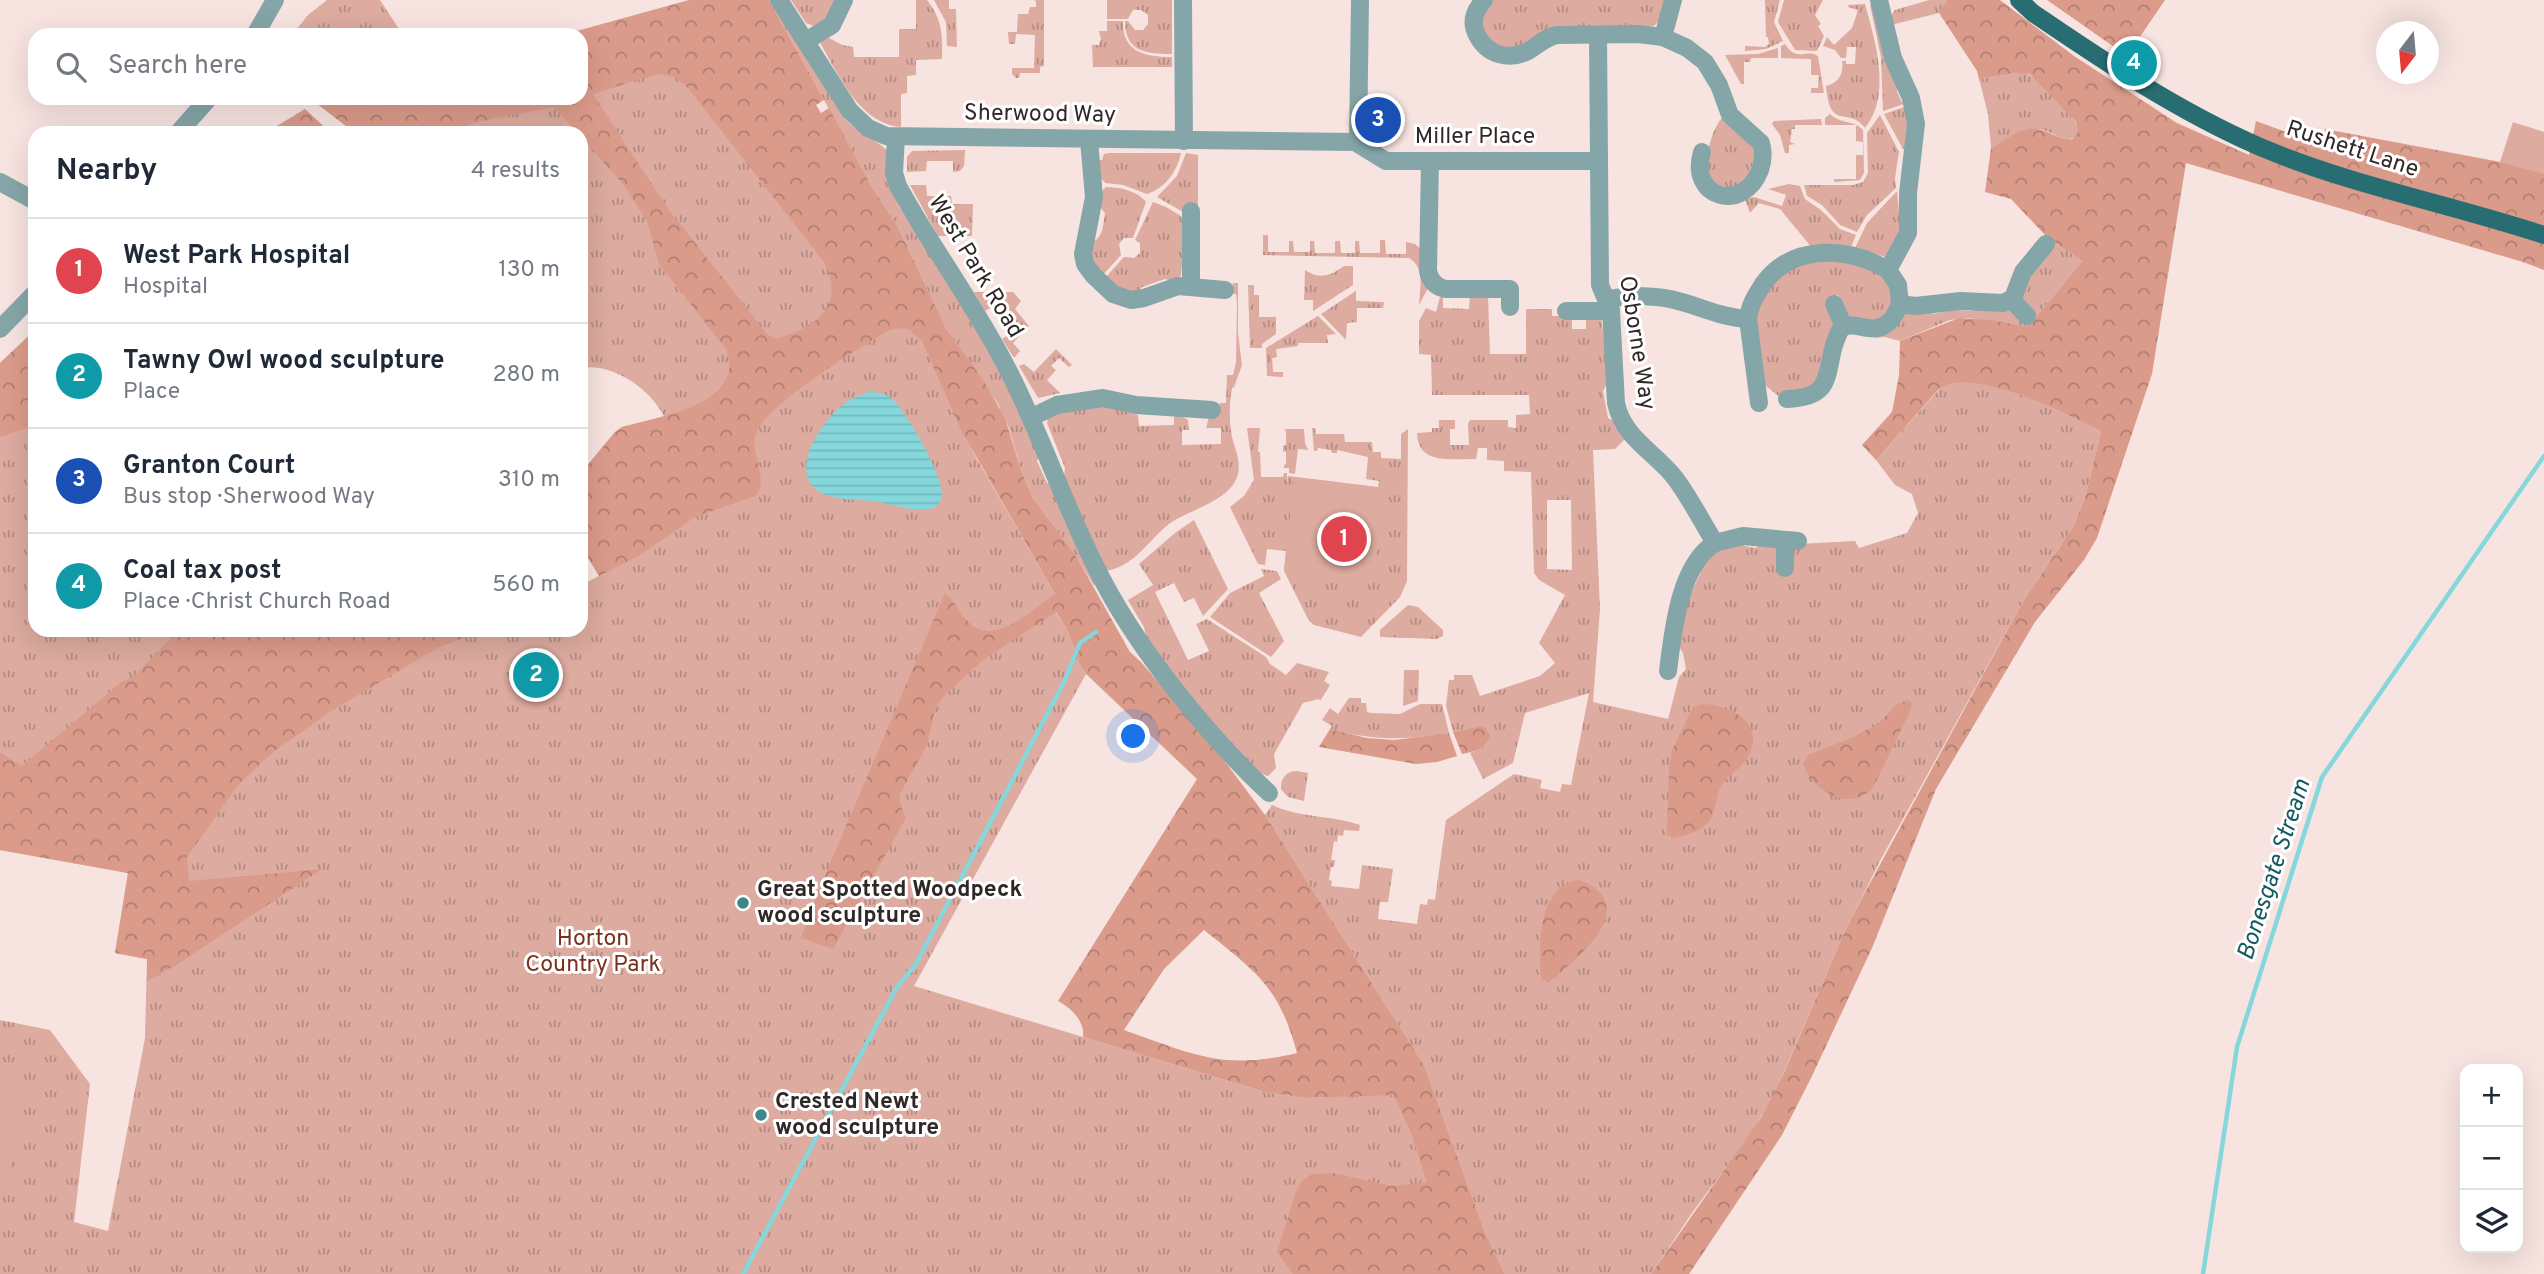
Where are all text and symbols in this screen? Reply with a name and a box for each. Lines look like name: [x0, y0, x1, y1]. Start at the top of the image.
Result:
north arrow: [2376, 21, 2439, 84]
search box: [28, 28, 588, 105]
pin: 4: [2111, 37, 2157, 89]
icon: search: [52, 48, 90, 86]
text: Search here: [108, 50, 247, 83]
pin: 3: [1355, 94, 1401, 146]
street label: Sherwood Way: [964, 99, 1116, 131]
street label: Rushett Lane: [2282, 115, 2422, 185]
street label: Miller Place: [1415, 123, 1535, 152]
text: Nearby: [56, 153, 157, 190]
text: 4 results: [471, 157, 560, 186]
street label: West Park Road: [921, 190, 1029, 344]
text: West Park Hospital: [123, 240, 350, 273]
text: 1: [74, 256, 84, 285]
text: 130 m: [498, 256, 560, 285]
text: Hospital: [123, 273, 208, 302]
street label: Osborne Way: [1611, 274, 1661, 412]
text: Tawny Owl wood sculpture: [123, 345, 445, 378]
text: 2: [72, 361, 86, 390]
text: 280 m: [492, 361, 560, 390]
text: Place: [123, 378, 180, 407]
text: Granton Court: [123, 450, 295, 483]
text: 3: [72, 466, 86, 495]
text: 310 m: [498, 466, 560, 495]
text: Bus stop · Sherwood Way: [123, 483, 375, 512]
pin: 1: [1321, 513, 1367, 565]
text: Coal tax post: [123, 555, 281, 588]
text: 4: [72, 571, 86, 600]
text: 560 m: [492, 571, 560, 600]
text: Place · Christ Church Road: [123, 588, 391, 617]
pin: 2: [513, 649, 559, 701]
your location: [1116, 719, 1150, 753]
water label: Bonesgate Stream: [2232, 775, 2319, 964]
place label: Great Spotted Woodpeck wood sculpture: [757, 876, 1023, 931]
marker: Great Spotted Woodpeck wood sculpture: [735, 895, 751, 911]
park label: Horton Country Park: [525, 925, 661, 980]
map controls: [2460, 1064, 2523, 1253]
button: +: [2460, 1064, 2523, 1127]
place label: Crested Newt wood sculpture: [775, 1088, 939, 1143]
marker: Crested Newt wood sculpture: [753, 1107, 769, 1123]
button: −: [2460, 1127, 2523, 1190]
button: layers: [2460, 1190, 2523, 1253]

